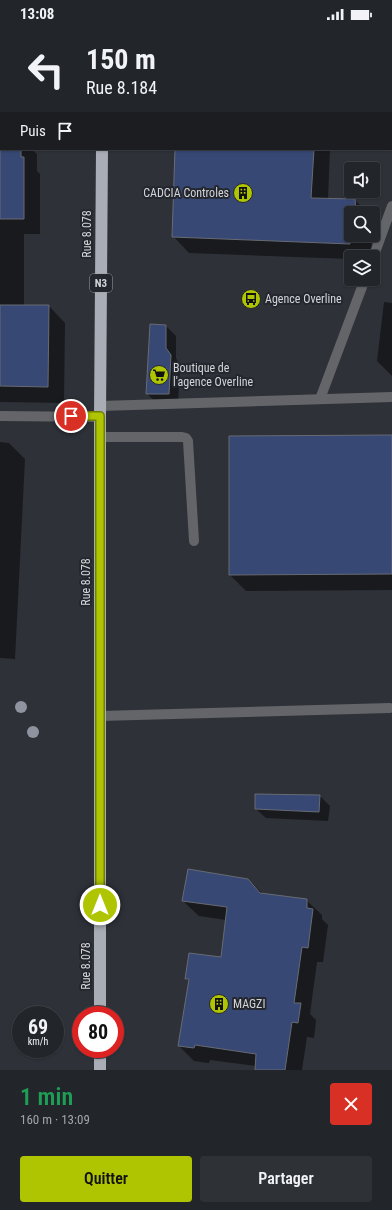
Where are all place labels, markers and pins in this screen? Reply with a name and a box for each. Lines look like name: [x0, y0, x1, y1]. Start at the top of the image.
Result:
building icon: CADCIA Controles: [232, 182, 254, 204]
place label: CADCIA Controles: [143, 186, 229, 200]
bus stop icon: Agence Overline: [240, 288, 262, 310]
place label: Agence Overline: [265, 292, 342, 306]
place label: Boutique de l'agence Overline: [173, 361, 253, 389]
supermarket icon: Boutique de l'agence Overline: [148, 364, 170, 386]
pin: [54, 399, 88, 433]
building icon: MAGZI: [208, 993, 230, 1015]
place label: MAGZI: [233, 997, 265, 1011]

